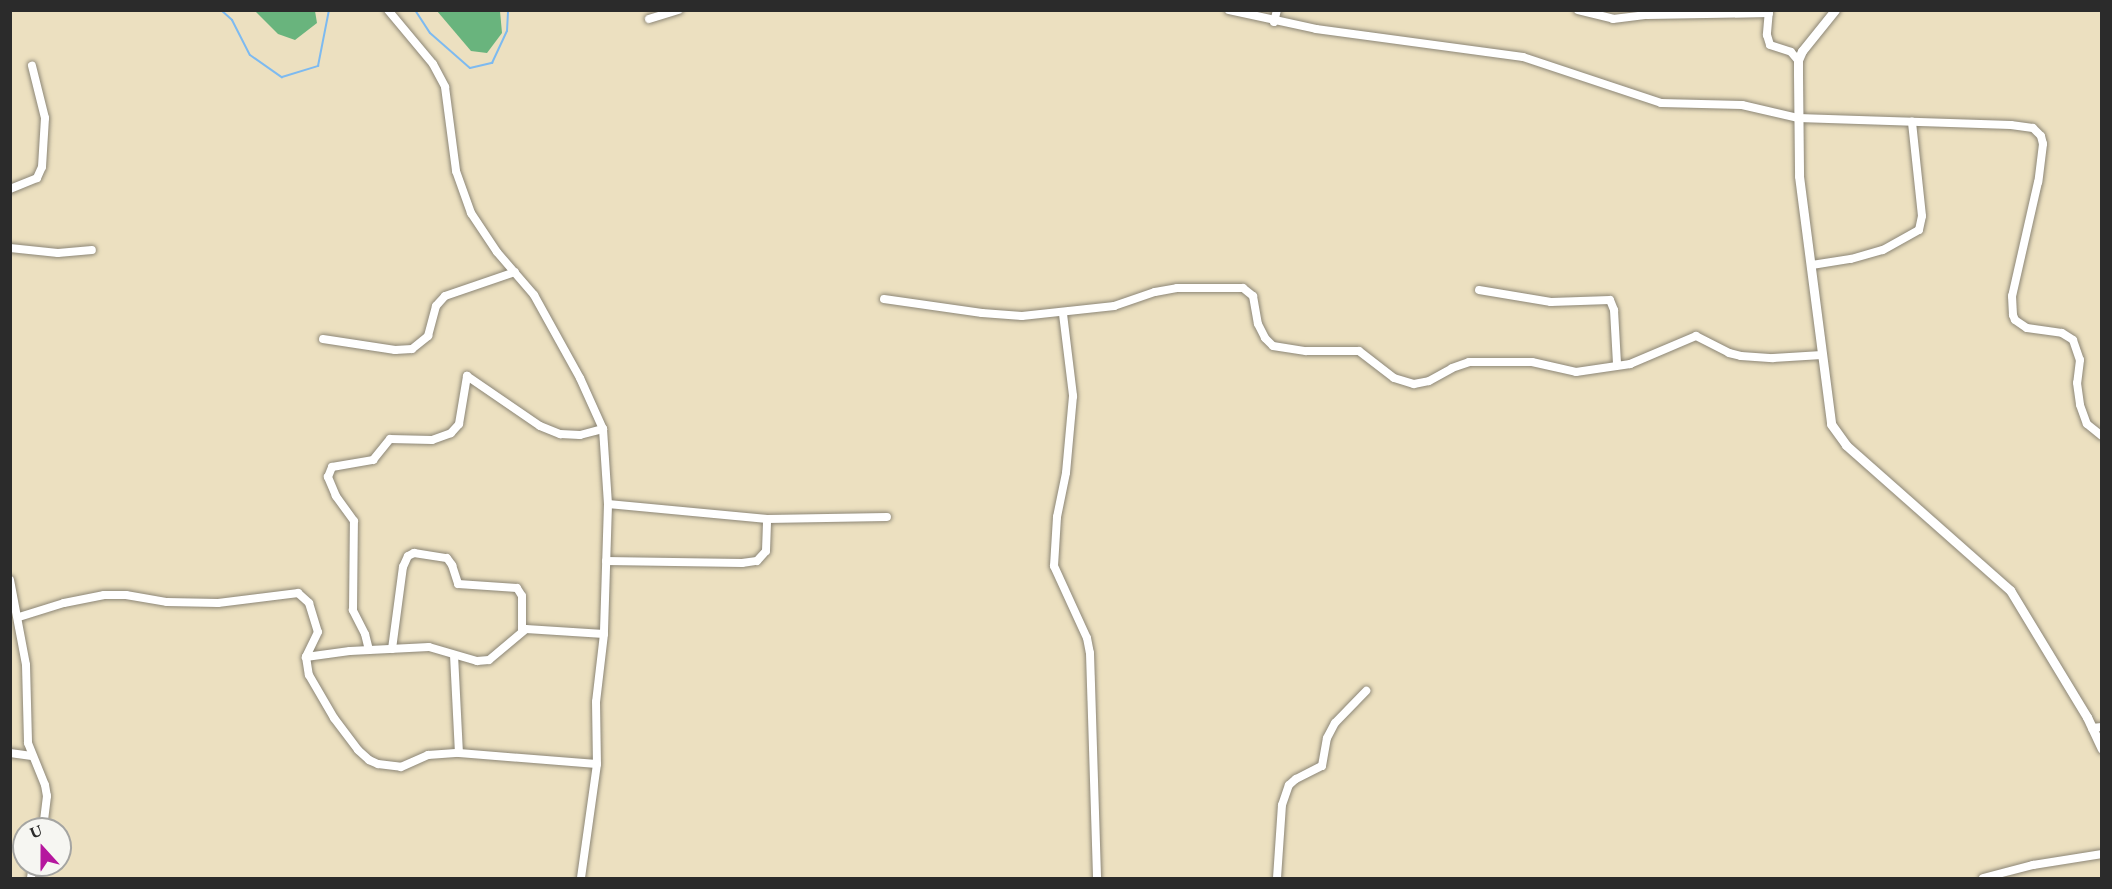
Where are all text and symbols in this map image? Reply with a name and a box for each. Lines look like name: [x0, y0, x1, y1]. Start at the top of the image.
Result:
north arrow: [12, 817, 72, 877]
text: U: [27, 820, 45, 844]

